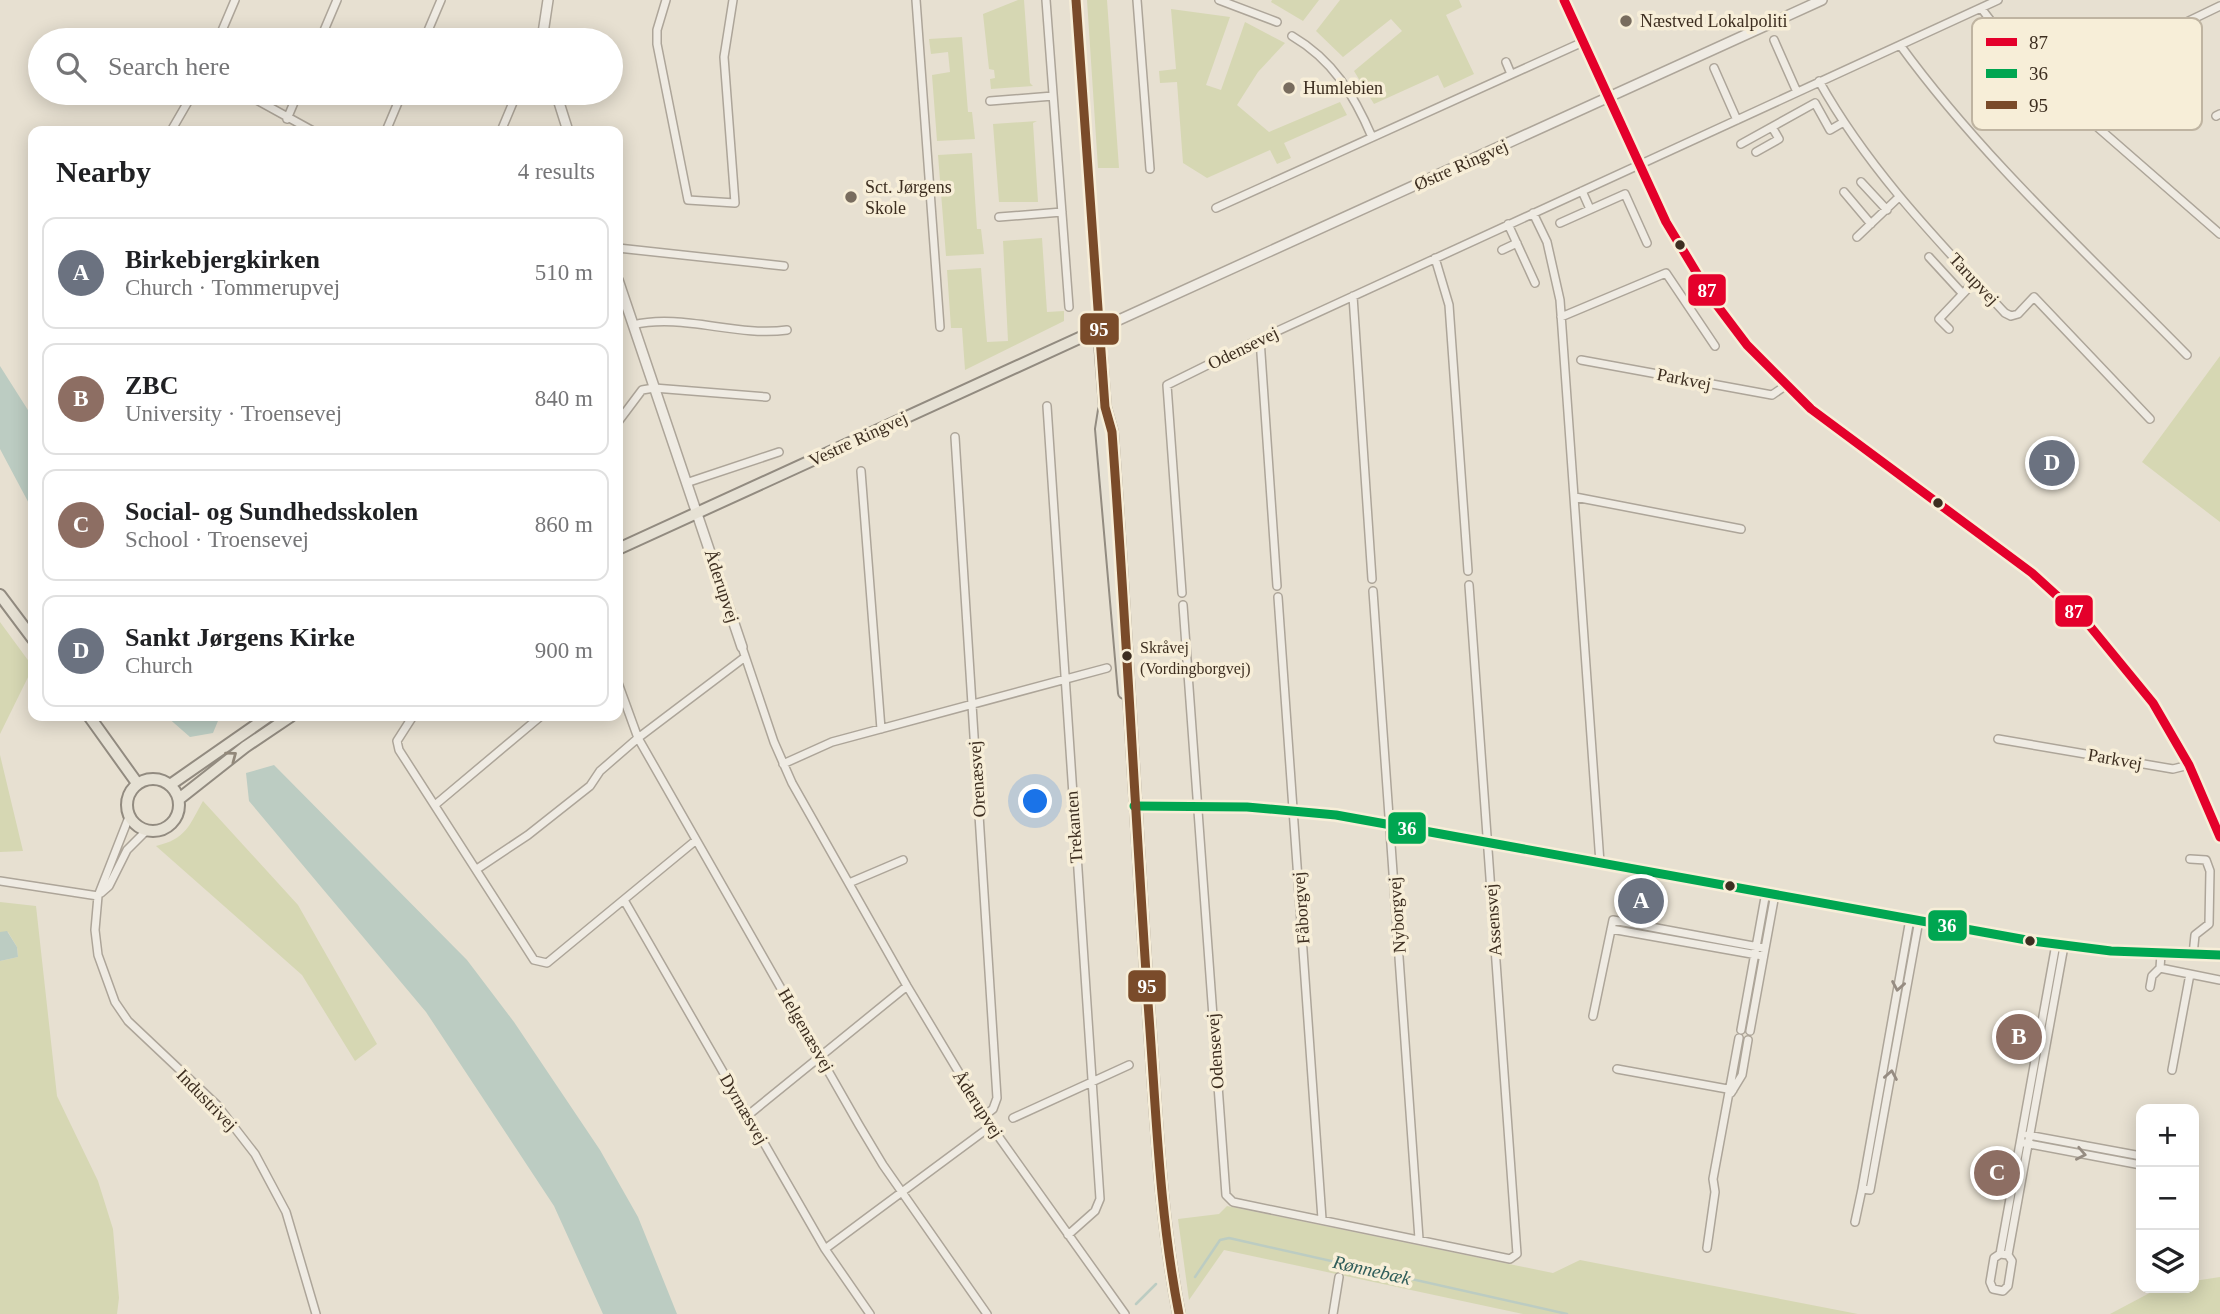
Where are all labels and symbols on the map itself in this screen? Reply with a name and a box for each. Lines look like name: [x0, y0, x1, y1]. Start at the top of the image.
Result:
place label: Næstved Lokalpoliti: [1640, 11, 1788, 31]
marker: Næstved Lokalpoliti: [1618, 13, 1634, 29]
legend: [1972, 18, 2202, 130]
text: 87: [2029, 32, 2048, 53]
text: 36: [2029, 63, 2048, 84]
place label: Humlebien: [1303, 78, 1383, 98]
marker: Humlebien: [1281, 80, 1297, 96]
text: 95: [2029, 95, 2048, 116]
street label: Østre Ringvej: [1411, 135, 1511, 195]
place label: Sct. Jørgens Skole: [865, 177, 952, 218]
marker: Sct. Jørgens Skole: [843, 189, 859, 205]
unlabelled marker: [1673, 238, 1687, 252]
street label: Tarupvej: [1945, 249, 2003, 309]
line badge: 87: [1687, 273, 1727, 307]
text: 87: [1698, 280, 1717, 301]
line badge: 95: [1079, 312, 1120, 346]
text: 95: [1090, 319, 1109, 340]
street label: Odensevej: [1204, 322, 1282, 374]
street label: Parkvej: [1655, 364, 1713, 394]
street label: Vestre Ringvej: [806, 407, 910, 471]
pin: D: [2029, 437, 2075, 489]
unlabelled marker: [1931, 496, 1945, 510]
street label: Åderupvej: [701, 547, 743, 625]
line badge: 87: [2054, 594, 2094, 628]
text: 87: [2065, 601, 2084, 622]
place label: Skråvej (Vordingborgvej): [1140, 639, 1251, 678]
marker: Skråvej (Vordingborgvej): [1120, 649, 1134, 663]
street label: Orenæsvej: [964, 740, 990, 818]
street label: Parkvej: [2086, 744, 2144, 774]
one-way arrow: [224, 752, 237, 765]
your location: [1018, 784, 1052, 818]
street label: Trekanten: [1062, 790, 1086, 864]
line badge: 36: [1387, 811, 1427, 845]
text: 36: [1398, 818, 1417, 839]
street label: Fåborgvej: [1288, 871, 1314, 945]
pin: A: [1618, 875, 1664, 927]
street label: Nyborgvej: [1384, 876, 1410, 954]
unlabelled marker: [1723, 879, 1737, 893]
street label: Assensvej: [1480, 883, 1506, 957]
line badge: 36: [1927, 909, 1968, 942]
text: 36: [1938, 915, 1957, 936]
unlabelled marker: [2023, 934, 2037, 948]
line badge: 95: [1127, 969, 1167, 1003]
text: 95: [1138, 976, 1157, 997]
one-way arrow: [1891, 980, 1906, 992]
street label: Helgenæsvej: [774, 985, 838, 1075]
pin: B: [1996, 1011, 2042, 1063]
street label: Odensevej: [1202, 1012, 1228, 1090]
street label: Industrivej: [173, 1065, 241, 1135]
street label: Åderupvej: [949, 1067, 1007, 1141]
one-way arrow: [1883, 1069, 1898, 1081]
street label: Dyrnæsvej: [716, 1070, 772, 1148]
one-way arrow: [2075, 1145, 2087, 1160]
pin: C: [1974, 1147, 2020, 1199]
water label: Rønnebæk: [1330, 1251, 1413, 1289]

